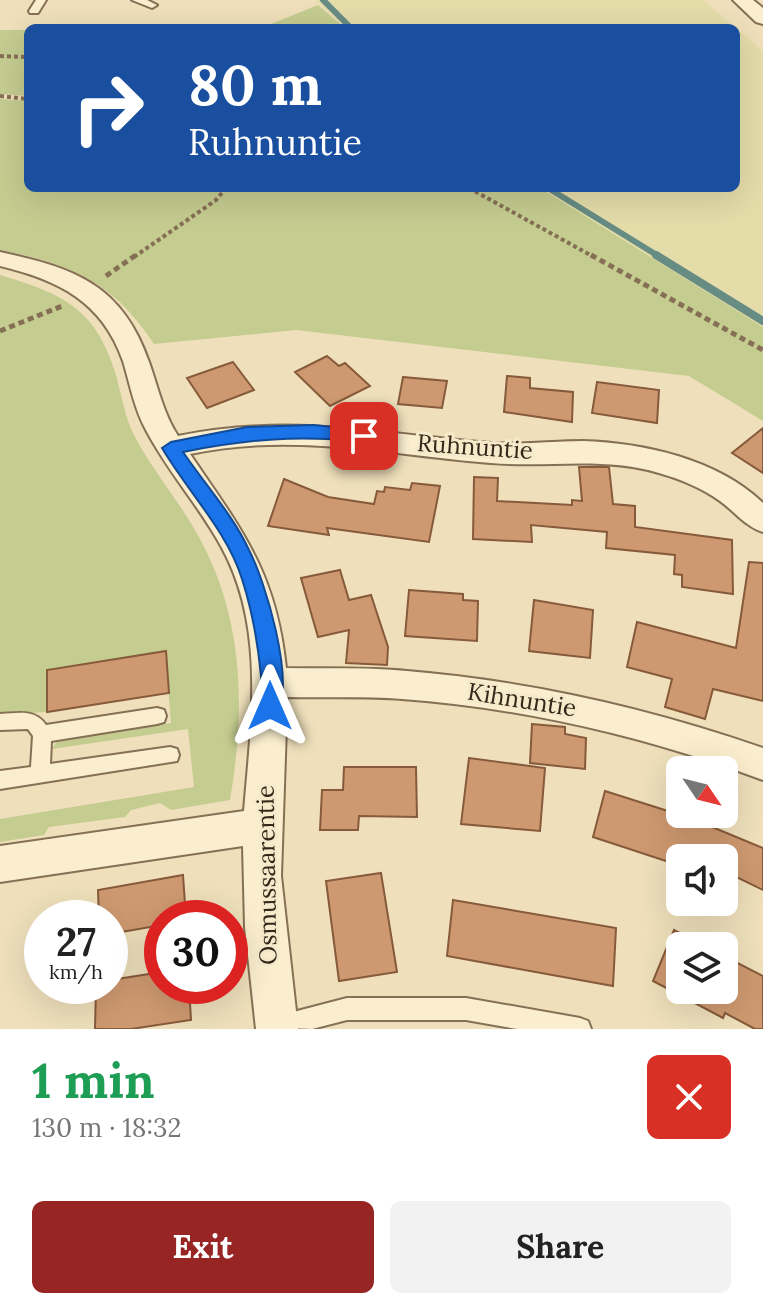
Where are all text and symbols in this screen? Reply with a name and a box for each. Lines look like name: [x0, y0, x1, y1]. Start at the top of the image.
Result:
text: 80 m: [188, 49, 322, 120]
icon: right: [56, 56, 160, 160]
text: Ruhnuntie: [188, 119, 362, 165]
pin: [330, 402, 398, 470]
icon: arrive: [342, 414, 386, 458]
street label: Ruhnuntie: [416, 427, 534, 466]
position arrow: [228, 664, 312, 748]
street label: Kihnuntie: [465, 676, 579, 723]
north arrow: [666, 756, 738, 828]
map controls: [666, 756, 738, 1004]
street label: Osmussaarentie: [249, 785, 284, 965]
button: sound: [666, 844, 738, 916]
speed limit sign: 30: [144, 900, 248, 1004]
text: 27: [56, 916, 96, 967]
button: layers: [666, 932, 738, 1004]
text: km/h: [49, 959, 103, 984]
text: 1 min: [32, 1050, 155, 1111]
button: close: [647, 1055, 731, 1139]
text: 130 m · 18:32: [32, 1111, 181, 1144]
button: Exit: [32, 1201, 374, 1293]
button: Share: [390, 1201, 731, 1293]

